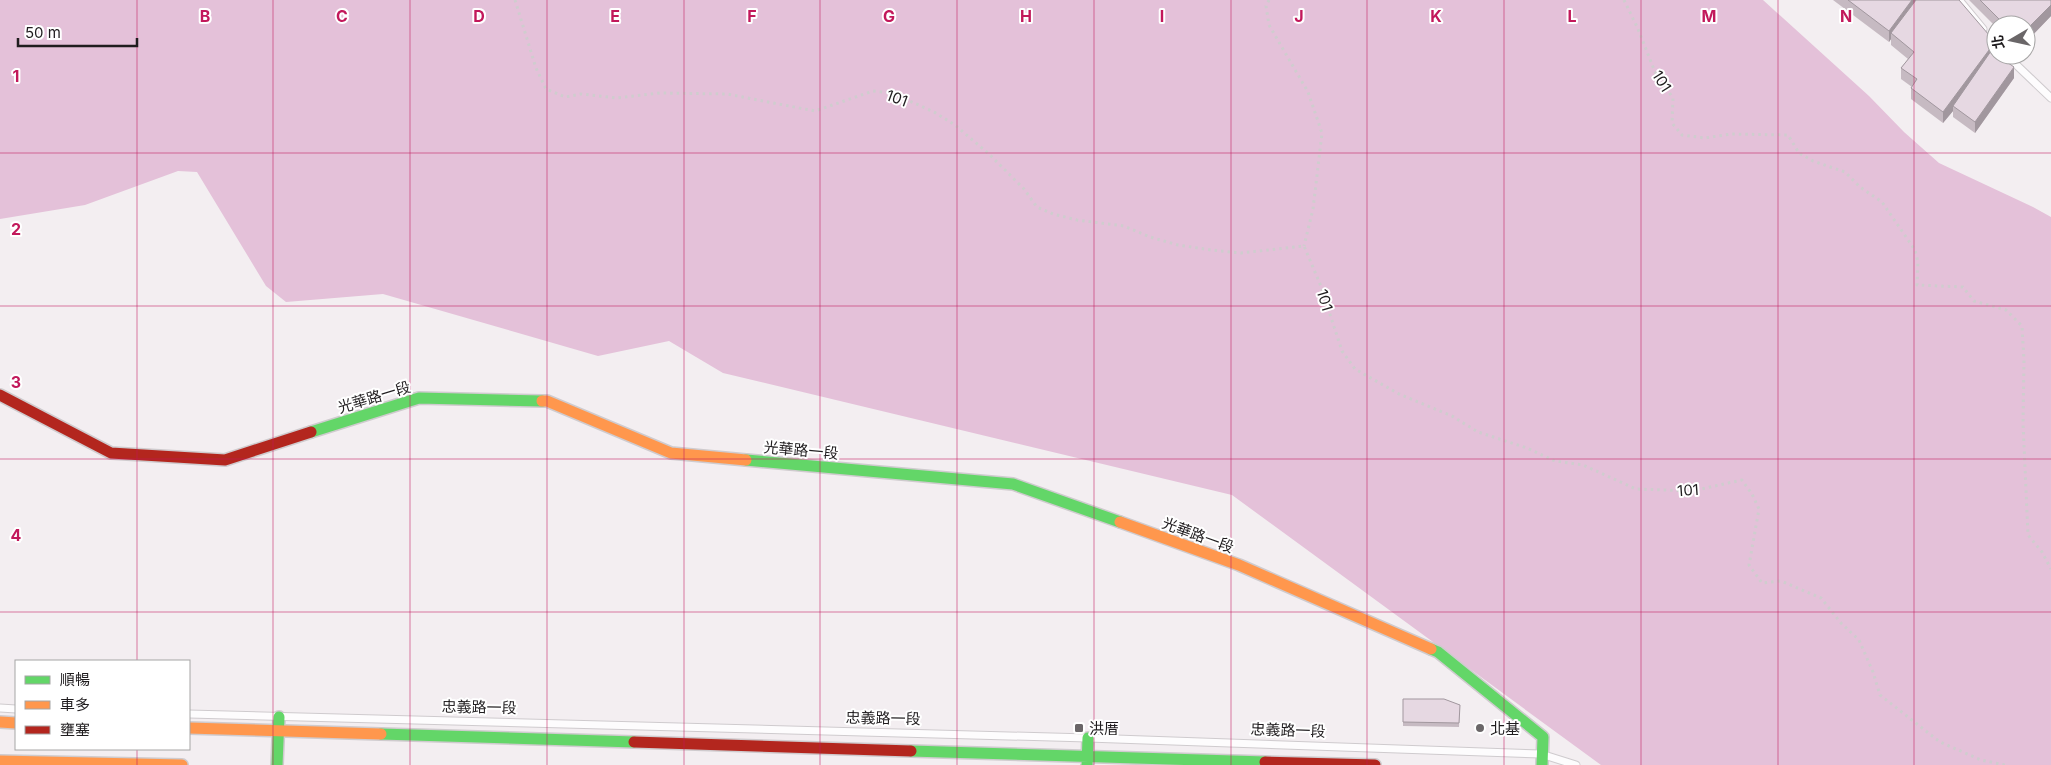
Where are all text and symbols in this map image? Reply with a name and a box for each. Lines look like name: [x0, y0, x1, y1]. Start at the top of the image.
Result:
text: B: [200, 6, 210, 26]
text: C: [336, 6, 348, 26]
text: D: [473, 6, 485, 26]
text: E: [610, 6, 620, 26]
text: F: [747, 6, 757, 26]
text: G: [883, 6, 895, 26]
text: H: [1020, 6, 1032, 26]
text: I: [1160, 6, 1164, 26]
text: J: [1294, 6, 1304, 26]
text: K: [1430, 6, 1442, 26]
text: L: [1567, 6, 1577, 26]
text: M: [1702, 6, 1716, 26]
text: N: [1840, 6, 1852, 26]
scale bar: [18, 15, 136, 47]
north arrow: [1986, 15, 2036, 65]
text: 50 m: [25, 23, 61, 42]
text: 北: [1988, 34, 2007, 50]
text: 1: [13, 66, 19, 86]
street label: 101: [1648, 67, 1676, 95]
street label: 101: [884, 85, 910, 111]
text: 2: [11, 219, 21, 239]
street label: 101: [1313, 287, 1337, 313]
text: 3: [11, 372, 21, 392]
street label: 光華路一段: [335, 377, 413, 417]
street label: 光華路一段: [763, 437, 839, 463]
street label: 101: [1677, 480, 1699, 500]
street label: 光華路一段: [1160, 513, 1236, 557]
text: 4: [11, 525, 22, 545]
legend: [15, 660, 190, 750]
text: 順暢: [60, 670, 90, 689]
text: 車多: [60, 695, 90, 714]
street label: 忠義路一段: [441, 697, 517, 717]
street label: 忠義路一段: [845, 708, 921, 728]
place label: 洪厝: [1089, 719, 1119, 738]
street label: 忠義路一段: [1250, 719, 1326, 741]
place label: 北基: [1490, 719, 1520, 738]
text: 壅塞: [60, 720, 90, 739]
marker: 洪厝: [1073, 722, 1085, 734]
marker: 北基: [1474, 722, 1486, 734]

